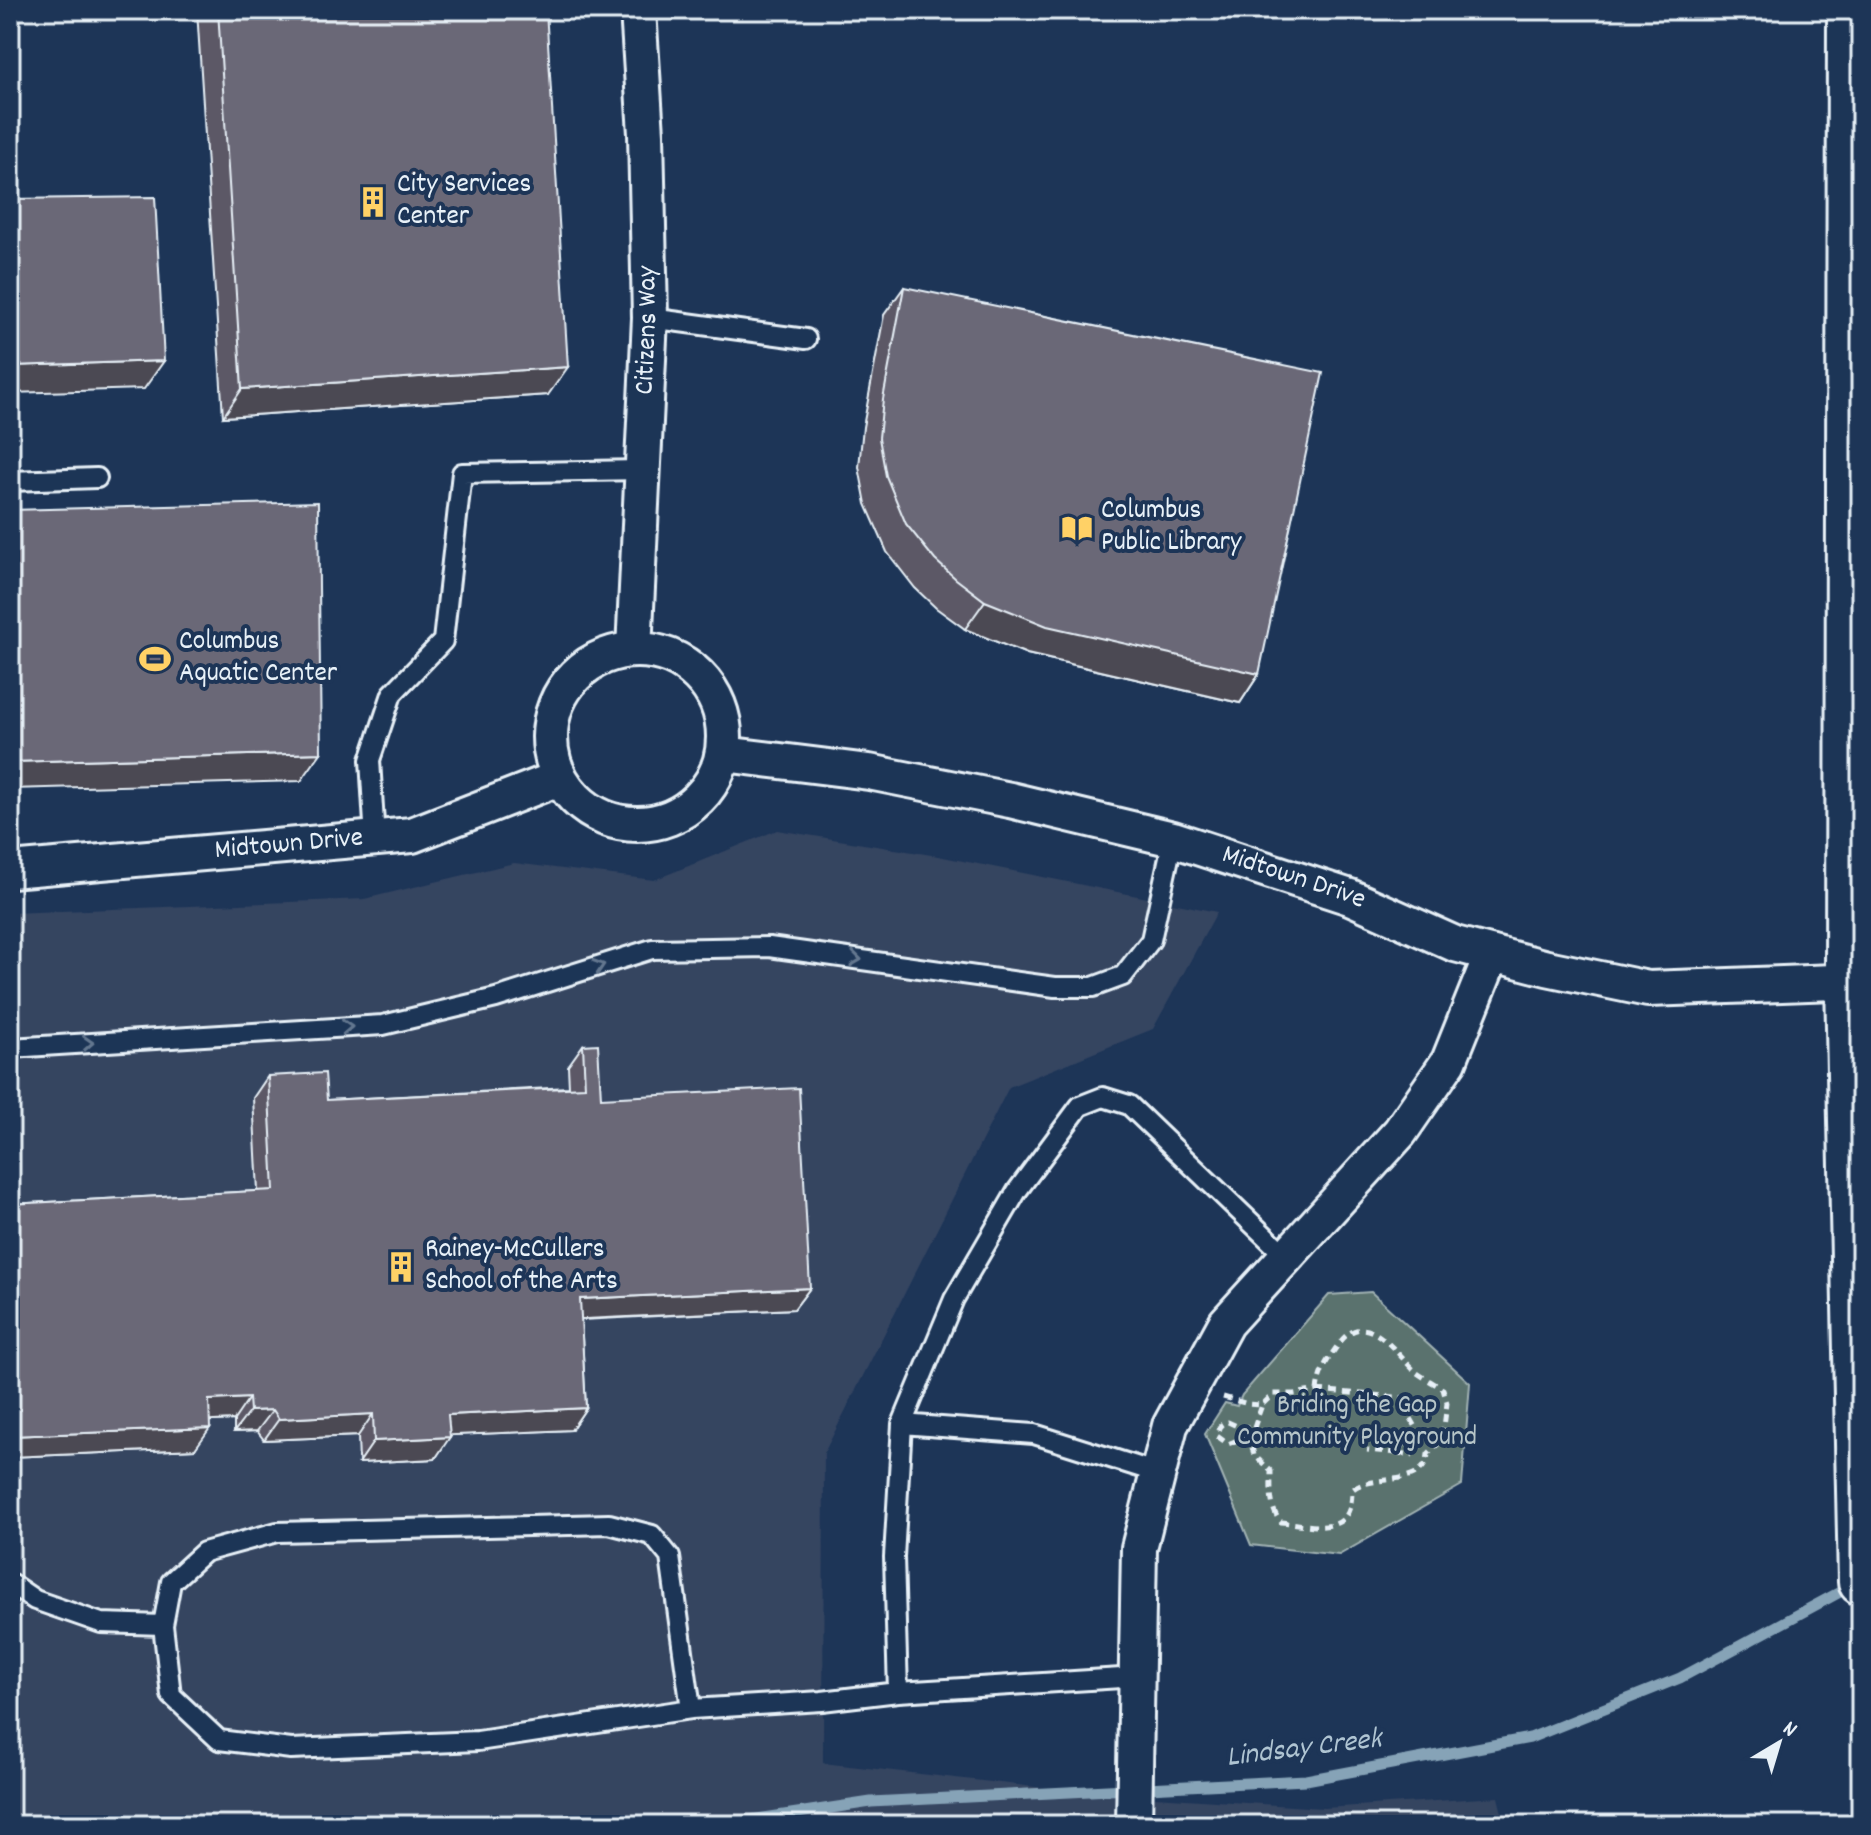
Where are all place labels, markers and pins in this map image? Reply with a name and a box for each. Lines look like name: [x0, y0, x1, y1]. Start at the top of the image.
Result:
place label: City Services Center: [397, 166, 531, 238]
building icon: City Services Center: [356, 185, 390, 219]
place label: Columbus Public Library: [1101, 492, 1242, 564]
library icon: Columbus Public Library: [1060, 511, 1094, 545]
place label: Columbus Aquatic Center: [179, 623, 338, 695]
sports icon: Columbus Aquatic Center: [138, 642, 172, 676]
place label: Rainey-McCullers School of the Arts: [425, 1231, 618, 1303]
building icon: Rainey-McCullers School of the Arts: [384, 1250, 418, 1284]

